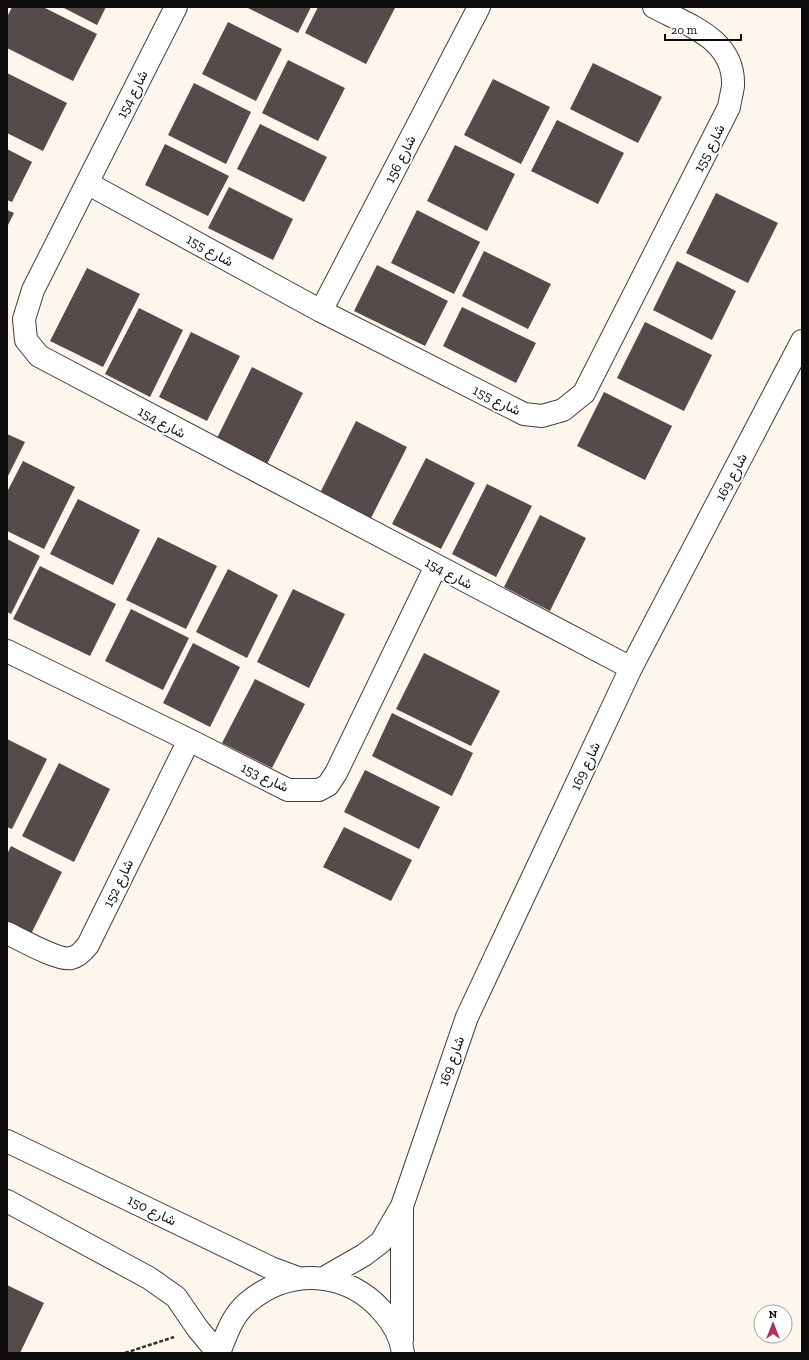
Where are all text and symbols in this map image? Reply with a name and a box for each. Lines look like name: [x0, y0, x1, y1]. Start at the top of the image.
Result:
scale bar: [665, 16, 741, 42]
text: 20 m: [671, 23, 698, 37]
street label: شارع 154: [113, 67, 153, 122]
street label: شارع 155: [690, 122, 730, 176]
street label: شارع 156: [381, 132, 421, 187]
street label: شارع 155: [182, 231, 236, 272]
street label: شارع 155: [469, 382, 523, 421]
street label: شارع 154: [134, 403, 188, 444]
street label: شارع 169: [712, 450, 753, 505]
street label: شارع 154: [421, 554, 475, 595]
street label: شارع 169: [567, 739, 606, 794]
street label: شارع 153: [237, 759, 291, 798]
street label: شارع 152: [100, 857, 139, 911]
street label: شارع 169: [435, 1034, 470, 1089]
street label: شارع 150: [124, 1191, 179, 1231]
north arrow: [753, 1304, 793, 1344]
text: N: [769, 1308, 778, 1321]

